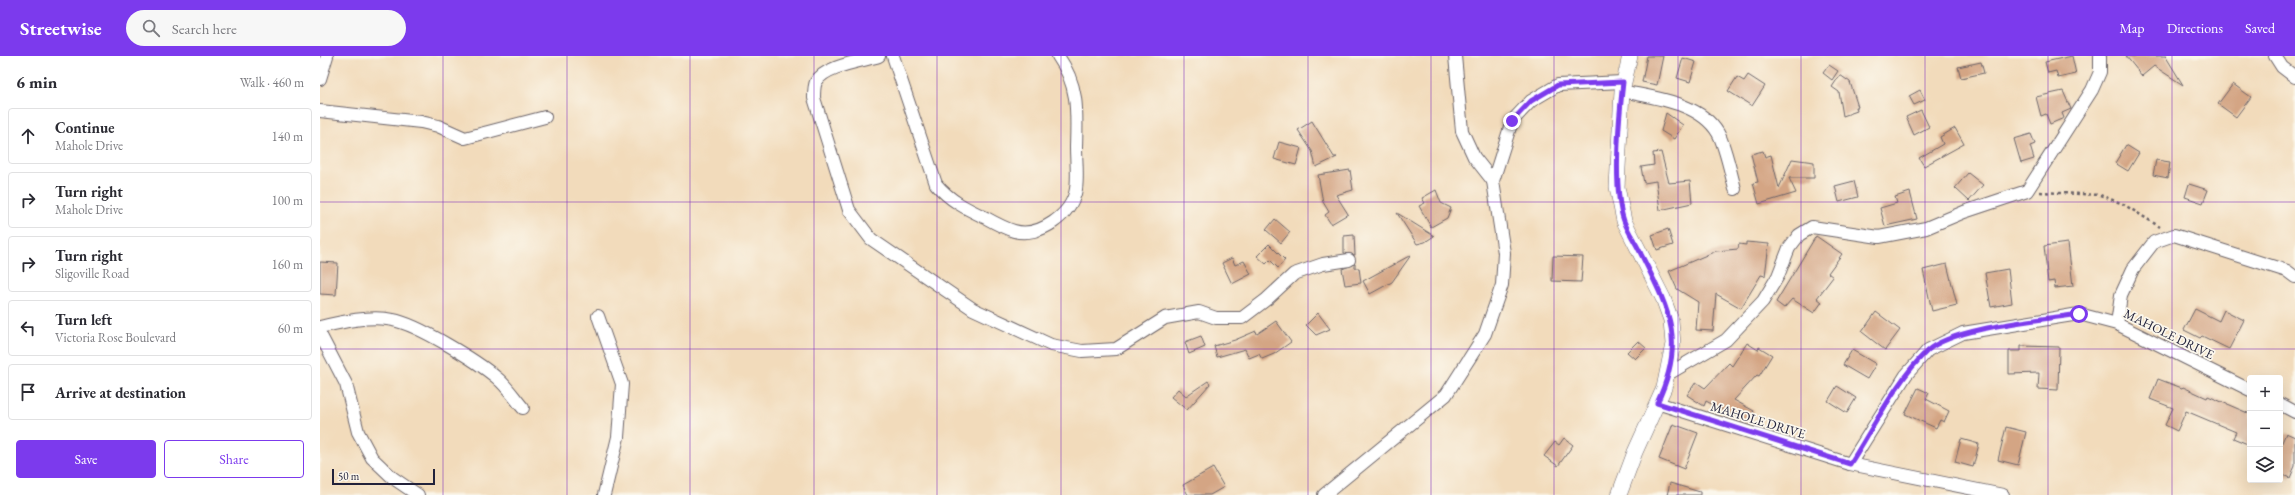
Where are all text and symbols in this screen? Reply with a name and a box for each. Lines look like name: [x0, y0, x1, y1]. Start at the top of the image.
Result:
search box: [126, 10, 406, 46]
text: Streetwise: [20, 16, 102, 41]
icon: search: [140, 17, 162, 39]
text: Search here: [172, 19, 237, 38]
text: Map: [2119, 19, 2145, 37]
text: Directions: [2167, 19, 2223, 37]
text: Saved: [2245, 19, 2275, 37]
text: 6 min: [16, 71, 57, 93]
text: Walk · 460 m: [240, 74, 304, 91]
route end: [1503, 112, 1521, 130]
text: Continue: [55, 118, 115, 137]
icon: ahead: [17, 125, 39, 147]
text: 140 m: [272, 128, 303, 145]
text: Mahole Drive: [55, 137, 123, 154]
text: Turn right: [55, 182, 123, 201]
icon: right: [17, 189, 39, 211]
text: 100 m: [272, 192, 303, 209]
text: Mahole Drive: [55, 201, 123, 218]
text: Turn right: [55, 246, 123, 265]
icon: right: [17, 253, 39, 275]
text: 160 m: [272, 256, 303, 273]
text: Sligoville Road: [55, 265, 129, 282]
route start: [2070, 305, 2088, 323]
street label: MAHOLE DRIVE: [2121, 305, 2217, 363]
text: Turn left: [55, 310, 112, 329]
icon: left: [17, 317, 39, 339]
text: 60 m: [278, 320, 303, 337]
text: Victoria Rose Boulevard: [55, 329, 176, 346]
map controls: [2247, 375, 2283, 483]
button: +: [2247, 375, 2283, 411]
icon: arrive: [17, 381, 39, 403]
text: Arrive at destination: [55, 383, 186, 402]
street label: MAHOLE DRIVE: [1709, 398, 1807, 442]
button: −: [2247, 411, 2283, 447]
button: Save: [16, 440, 156, 478]
button: Share: [164, 440, 304, 478]
button: layers: [2247, 447, 2283, 483]
scale bar: [332, 467, 435, 486]
text: 50 m: [338, 469, 359, 483]

